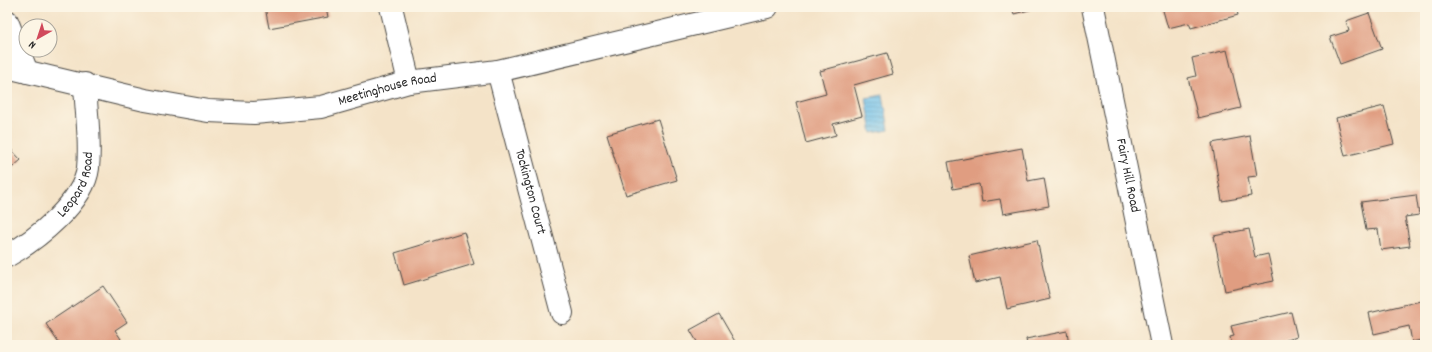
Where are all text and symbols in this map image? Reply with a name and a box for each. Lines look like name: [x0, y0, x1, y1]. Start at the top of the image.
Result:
north arrow: [18, 18, 58, 58]
text: N: [25, 36, 40, 52]
street label: Meetinghouse Road: [336, 69, 438, 112]
street label: Fairy Hill Road: [1110, 137, 1145, 214]
street label: Tockington Court: [509, 147, 551, 237]
street label: Leopard Road: [53, 151, 99, 222]

